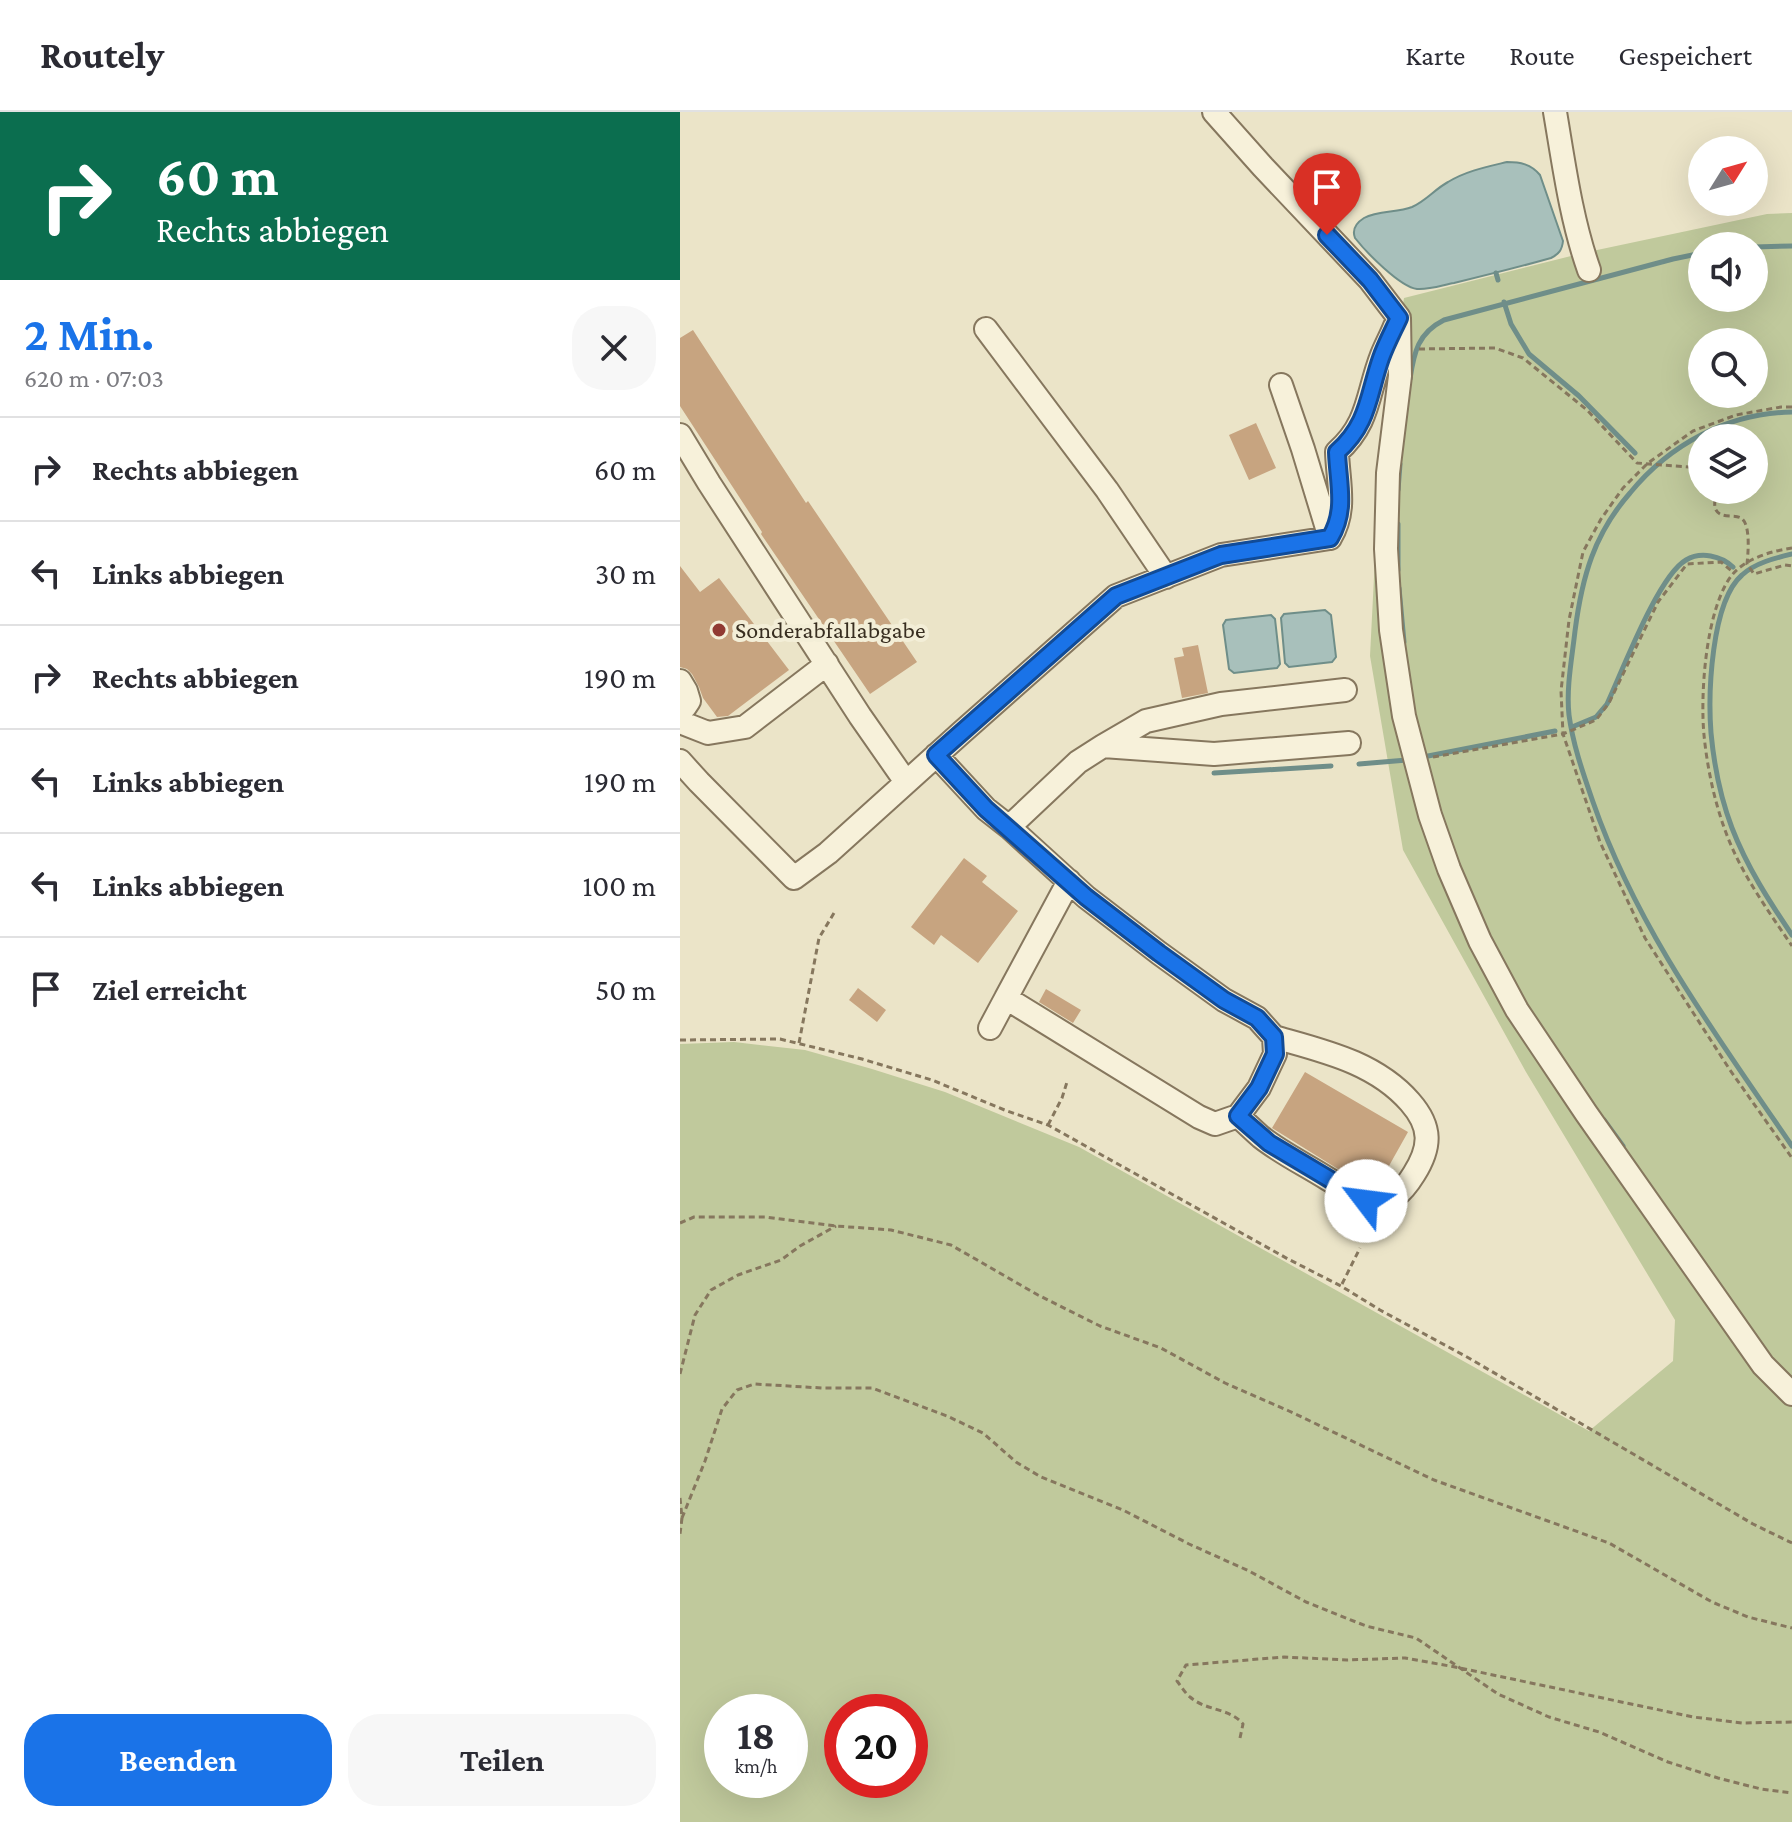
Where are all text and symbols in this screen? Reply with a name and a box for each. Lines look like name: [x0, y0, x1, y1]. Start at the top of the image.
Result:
text: Routely: [40, 34, 164, 76]
text: Karte: [1405, 40, 1465, 71]
text: Route: [1509, 40, 1575, 71]
text: Gespeichert: [1619, 40, 1752, 71]
north arrow: [1688, 136, 1768, 216]
map controls: [1688, 136, 1768, 504]
icon: right: [24, 144, 128, 248]
text: 60 m: [156, 145, 279, 207]
pin: [1293, 153, 1361, 235]
icon: arrive: [1305, 165, 1349, 209]
text: Rechts abbiegen: [156, 210, 389, 250]
button: sound: [1688, 232, 1768, 312]
button: close: [572, 306, 656, 390]
text: 2 Min.: [24, 307, 154, 360]
button: search: [1688, 328, 1768, 408]
text: 620 m · 07:03: [24, 364, 164, 393]
button: layers: [1688, 424, 1768, 504]
icon: right: [24, 447, 68, 491]
text: Rechts abbiegen: [92, 453, 299, 486]
text: 60 m: [594, 453, 656, 486]
icon: left: [24, 551, 68, 595]
text: Links abbiegen: [92, 557, 284, 590]
text: 30 m: [595, 557, 656, 590]
place label: Sonderabfallabgabe: [735, 616, 925, 643]
marker: Sonderabfallabgabe: [710, 621, 728, 639]
icon: right: [24, 655, 68, 699]
text: Rechts abbiegen: [92, 661, 299, 694]
text: 190 m: [584, 661, 656, 694]
icon: left: [24, 759, 68, 803]
text: Links abbiegen: [92, 765, 284, 798]
text: 190 m: [584, 765, 656, 798]
icon: left: [24, 863, 68, 907]
text: Links abbiegen: [92, 869, 284, 902]
text: 100 m: [582, 869, 656, 902]
icon: arrive: [24, 967, 68, 1011]
text: Ziel erreicht: [92, 973, 247, 1006]
text: 50 m: [595, 973, 656, 1006]
position arrow: [1324, 1159, 1408, 1243]
speed limit sign: 20: [824, 1694, 928, 1798]
text: 18: [737, 1713, 775, 1758]
button: Beenden: [24, 1714, 332, 1806]
button: Teilen: [348, 1714, 656, 1806]
text: km/h: [734, 1755, 778, 1777]

